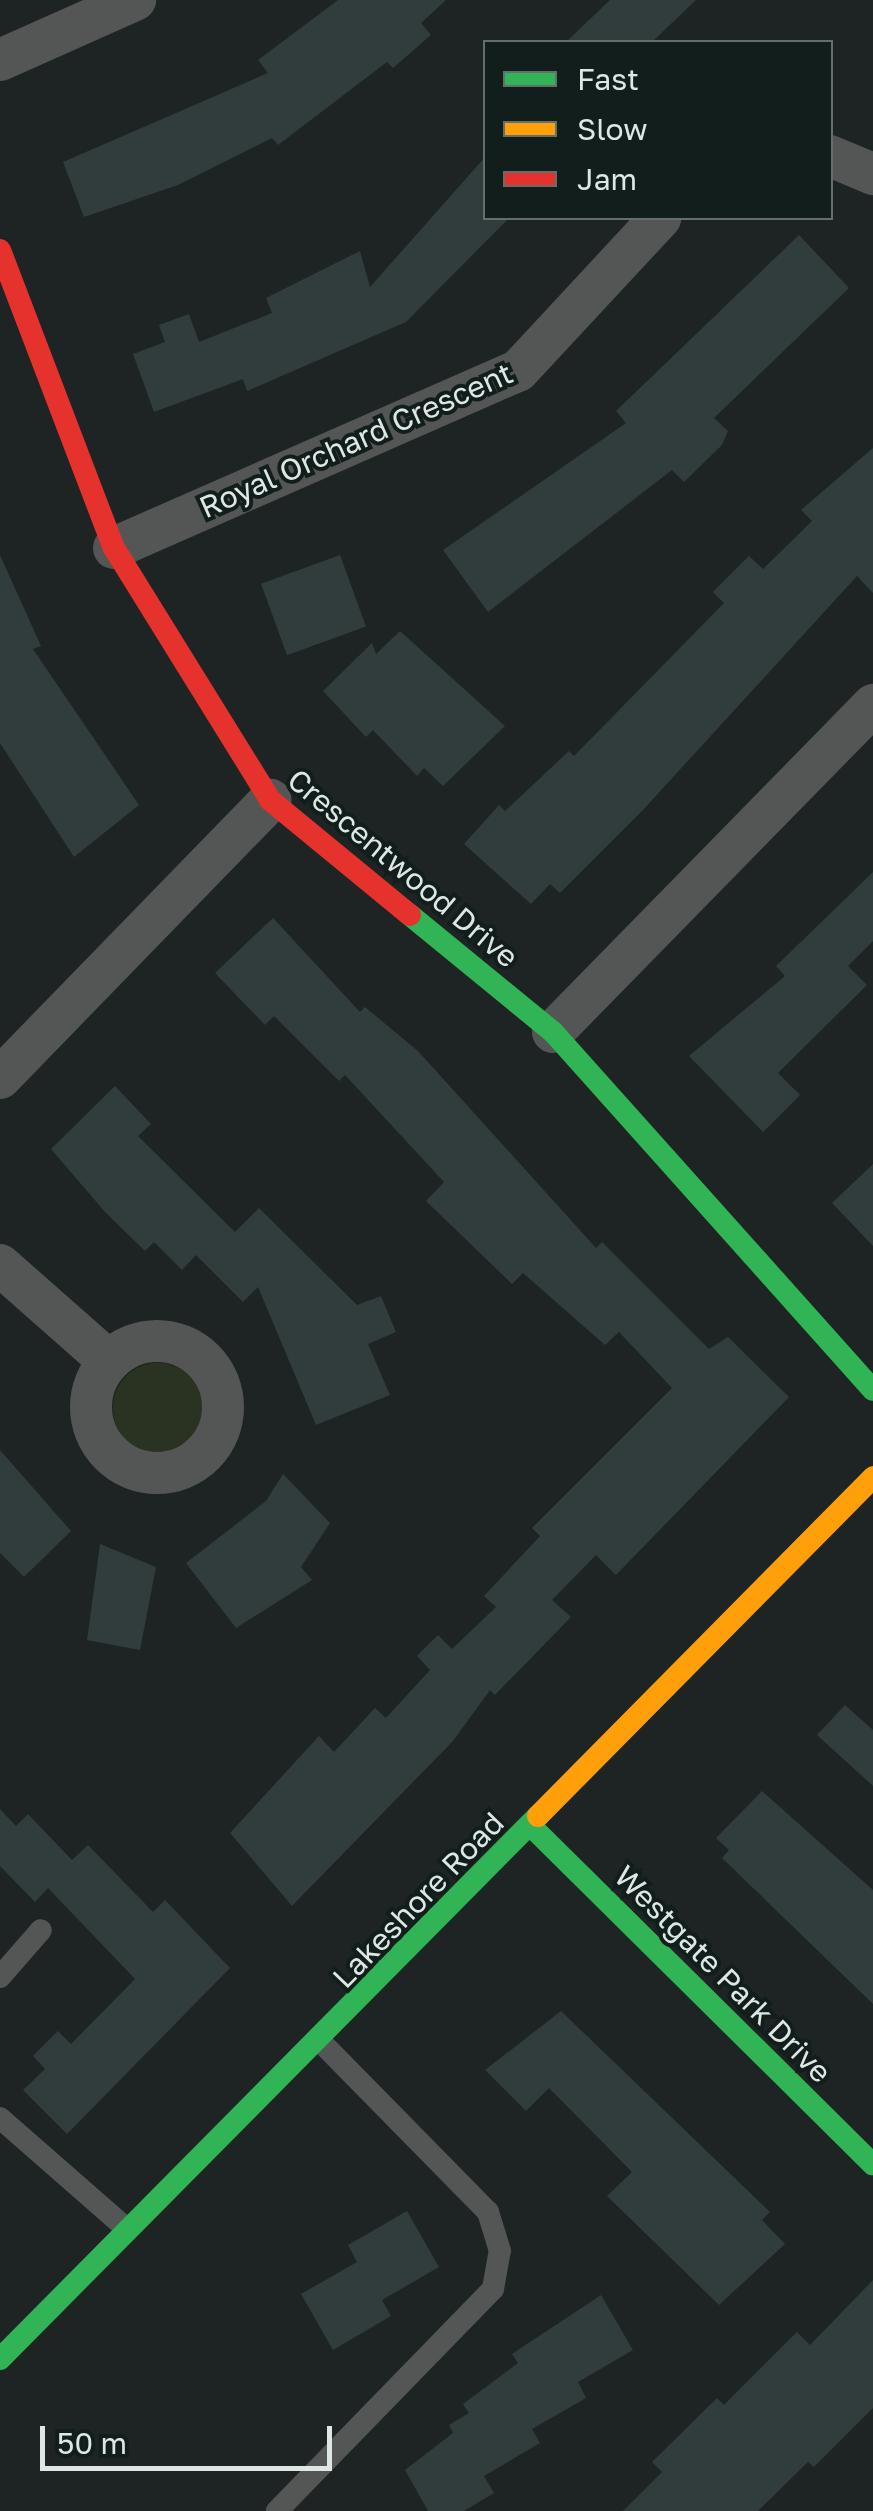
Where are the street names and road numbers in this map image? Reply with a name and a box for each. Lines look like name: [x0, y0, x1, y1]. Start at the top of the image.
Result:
street label: Royal Orchard Crescent: [194, 355, 518, 525]
street label: Crescentwood Drive: [281, 761, 525, 975]
street label: Lakeshore Road: [325, 1805, 511, 1995]
street label: Westgate Park Drive: [607, 1858, 839, 2090]

